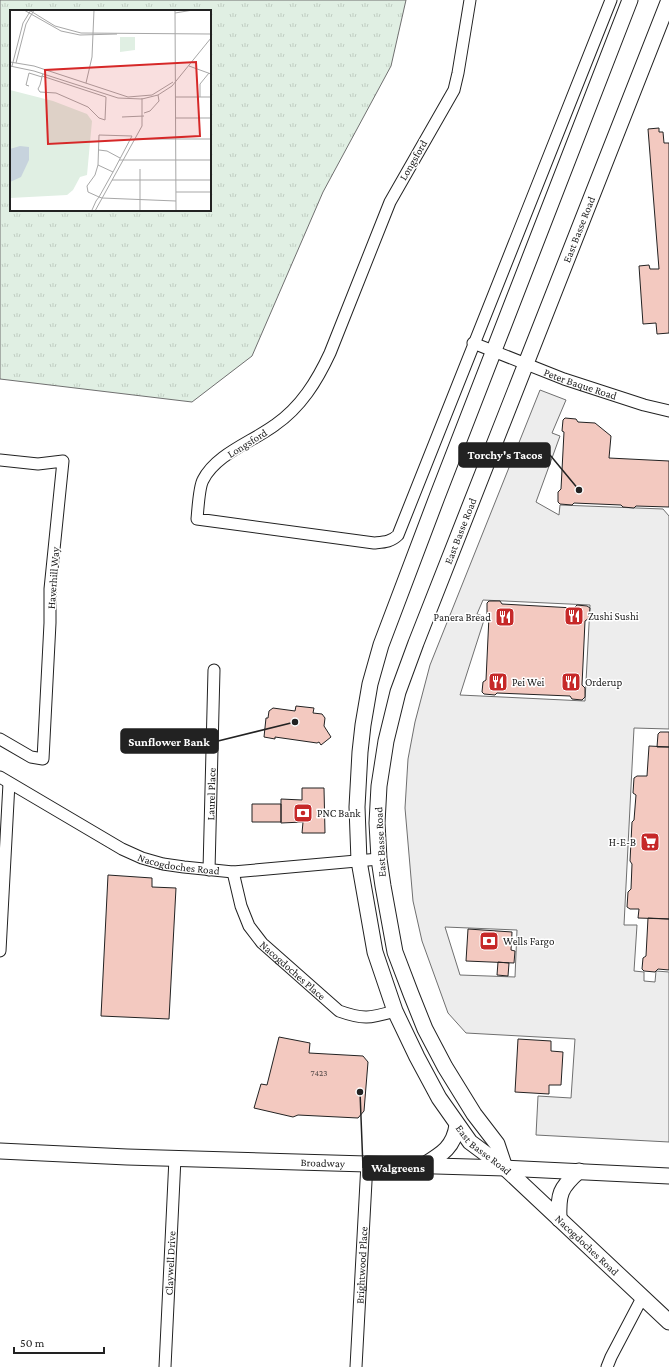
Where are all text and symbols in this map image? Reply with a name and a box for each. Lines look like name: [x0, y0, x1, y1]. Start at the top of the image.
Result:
inset map: [10, 10, 211, 211]
street label: Longsford: [397, 138, 430, 183]
street label: East Basse Road: [560, 194, 597, 264]
street label: Peter Baque Road: [542, 366, 619, 402]
street label: Longsford: [225, 426, 270, 461]
callout: Torchy's Tacos: [459, 443, 550, 467]
text: Torchy's Tacos: [467, 448, 543, 462]
street label: East Basse Road: [442, 496, 479, 566]
street label: Haverhill Way: [45, 546, 62, 610]
restaurant icon: Zushi Sushi: [563, 605, 585, 627]
restaurant icon: Panera Bread: [494, 606, 516, 628]
place label: Zushi Sushi: [588, 610, 639, 622]
place label: Panera Bread: [434, 611, 491, 623]
restaurant icon: Pei Wei: [487, 671, 509, 693]
restaurant icon: Orderup: [560, 671, 582, 693]
place label: Pei Wei: [512, 676, 545, 688]
place label: Orderup: [585, 676, 622, 689]
callout: Sunflower Bank: [121, 729, 218, 753]
text: Sunflower Bank: [128, 735, 210, 749]
street label: Laurel Place: [204, 767, 218, 821]
bank icon: PNC Bank: [292, 802, 314, 824]
place label: PNC Bank: [317, 807, 361, 819]
street label: East Basse Road: [372, 807, 388, 877]
supermarket icon: H-E-B: [639, 831, 661, 853]
place label: H-E-B: [609, 836, 636, 848]
street label: Nacogdoches Road: [136, 851, 220, 877]
bank icon: Wells Fargo: [478, 930, 500, 952]
place label: Wells Fargo: [503, 935, 555, 948]
street label: Nacogdoches Place: [258, 938, 328, 1002]
house number: 7423: [311, 1068, 327, 1078]
street label: East Basse Road: [454, 1122, 514, 1177]
street label: Broadway: [301, 1156, 346, 1170]
callout: Walgreens: [363, 1156, 433, 1180]
text: Walgreens: [370, 1161, 425, 1175]
street label: Nacogdoches Road: [553, 1212, 621, 1278]
street label: Brightwood Place: [353, 1226, 370, 1304]
street label: Claywell Drive: [162, 1231, 178, 1296]
scale bar: [14, 1329, 104, 1355]
text: 50 m: [20, 1336, 45, 1350]

